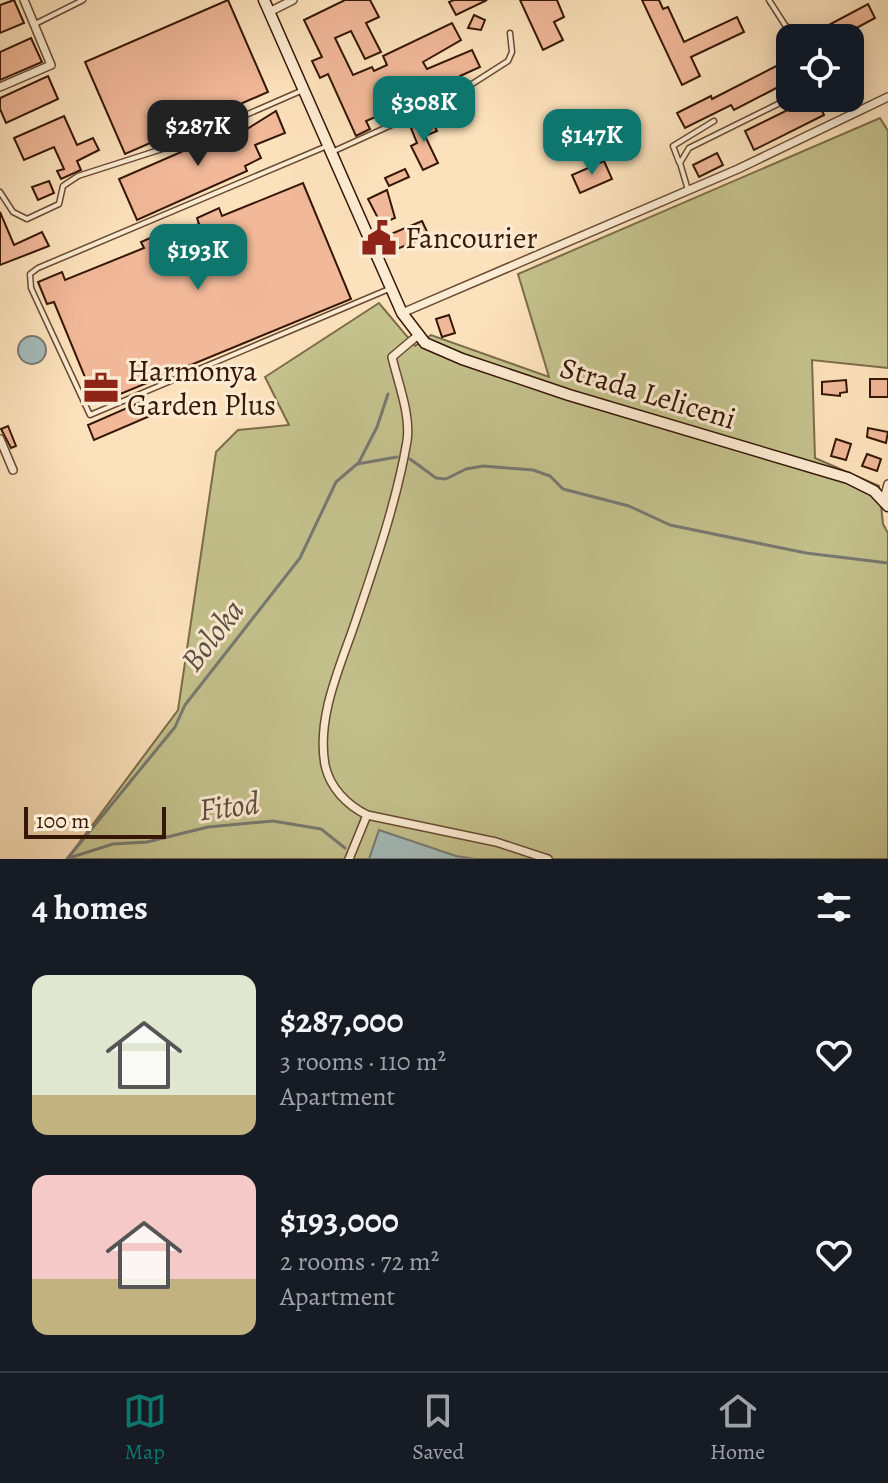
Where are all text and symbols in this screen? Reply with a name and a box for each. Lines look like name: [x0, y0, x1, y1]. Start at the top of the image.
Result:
map controls: [776, 24, 864, 112]
button: locate: [776, 24, 864, 112]
pin: $308K: [368, 76, 480, 144]
text: $308K: [391, 84, 457, 119]
pin: $287K: [142, 100, 254, 168]
text: $287K: [165, 108, 231, 143]
pin: $147K: [536, 109, 648, 177]
text: $147K: [561, 117, 623, 152]
place label: Fancourier: [405, 218, 538, 258]
public building icon: Fancourier: [360, 219, 398, 257]
pin: $193K: [142, 224, 254, 292]
text: $193K: [167, 232, 229, 267]
street label: Strada Leliceni: [555, 347, 741, 439]
place label: Harmonya Garden Plus: [127, 351, 276, 425]
office icon: Harmonya Garden Plus: [82, 369, 120, 407]
water label: Boloka: [170, 590, 254, 680]
water label: Fitod: [196, 780, 262, 832]
scale bar: [24, 803, 166, 839]
text: 100 m: [36, 806, 90, 836]
text: 4 homes: [32, 884, 148, 931]
icon: filters: [812, 885, 856, 929]
text: $287,000: [280, 997, 404, 1044]
icon: home: [96, 1007, 192, 1103]
icon: heart: [812, 1033, 856, 1077]
text: 3 rooms · 110 m²: [280, 1044, 446, 1079]
text: Apartment: [280, 1079, 395, 1114]
text: $193,000: [280, 1197, 399, 1244]
icon: home: [96, 1207, 192, 1303]
icon: heart: [812, 1233, 856, 1277]
text: 2 rooms · 72 m²: [280, 1244, 439, 1279]
text: Apartment: [280, 1279, 395, 1314]
tab: Map: [123, 1389, 167, 1467]
tab: Saved: [412, 1389, 464, 1467]
tab: Home: [710, 1389, 765, 1467]

